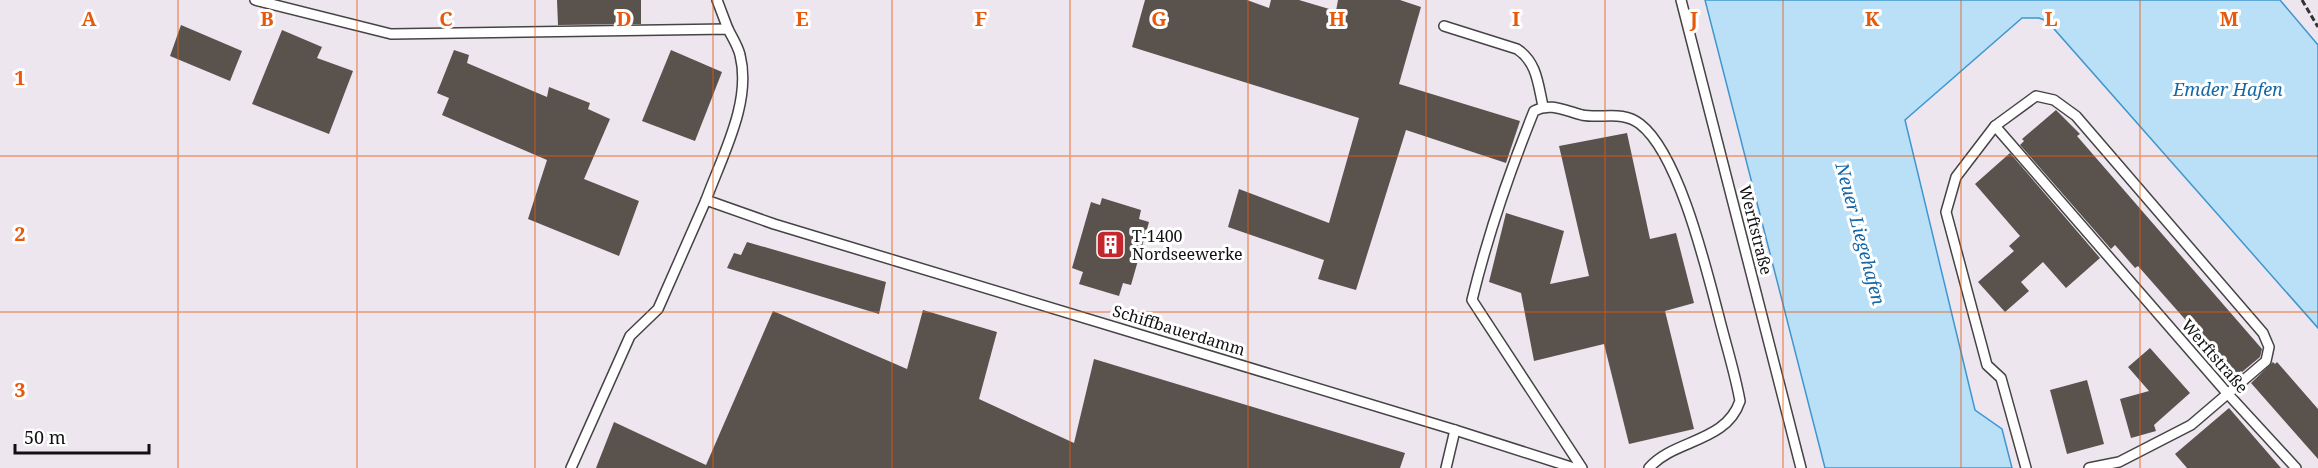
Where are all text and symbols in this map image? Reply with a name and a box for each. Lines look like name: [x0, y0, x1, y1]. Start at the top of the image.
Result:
text: A: [81, 5, 97, 32]
text: B: [260, 5, 274, 32]
text: C: [439, 5, 453, 32]
text: D: [616, 5, 632, 32]
text: E: [795, 5, 809, 32]
text: F: [975, 5, 987, 32]
text: G: [1151, 5, 1167, 32]
text: H: [1329, 5, 1345, 32]
text: I: [1512, 5, 1520, 32]
text: J: [1689, 5, 1698, 32]
text: K: [1865, 5, 1880, 32]
text: L: [2044, 5, 2058, 32]
text: M: [2219, 5, 2239, 32]
text: 1: [14, 64, 26, 91]
water label: Emder Hafen: [2172, 77, 2283, 101]
water label: Neuer Liegehafen: [1830, 159, 1892, 308]
street label: Werftstraße: [1734, 183, 1778, 277]
text: 2: [14, 220, 26, 247]
place label: T-1400 Nordseewerke: [1132, 225, 1243, 265]
building icon: T-1400 Nordseewerke: [1095, 229, 1127, 261]
street label: Schiffbauerdamm: [1110, 299, 1248, 361]
street label: Werftstraße: [2177, 314, 2253, 398]
text: 3: [14, 376, 26, 403]
scale bar: [15, 417, 148, 455]
text: 50 m: [24, 425, 66, 449]

